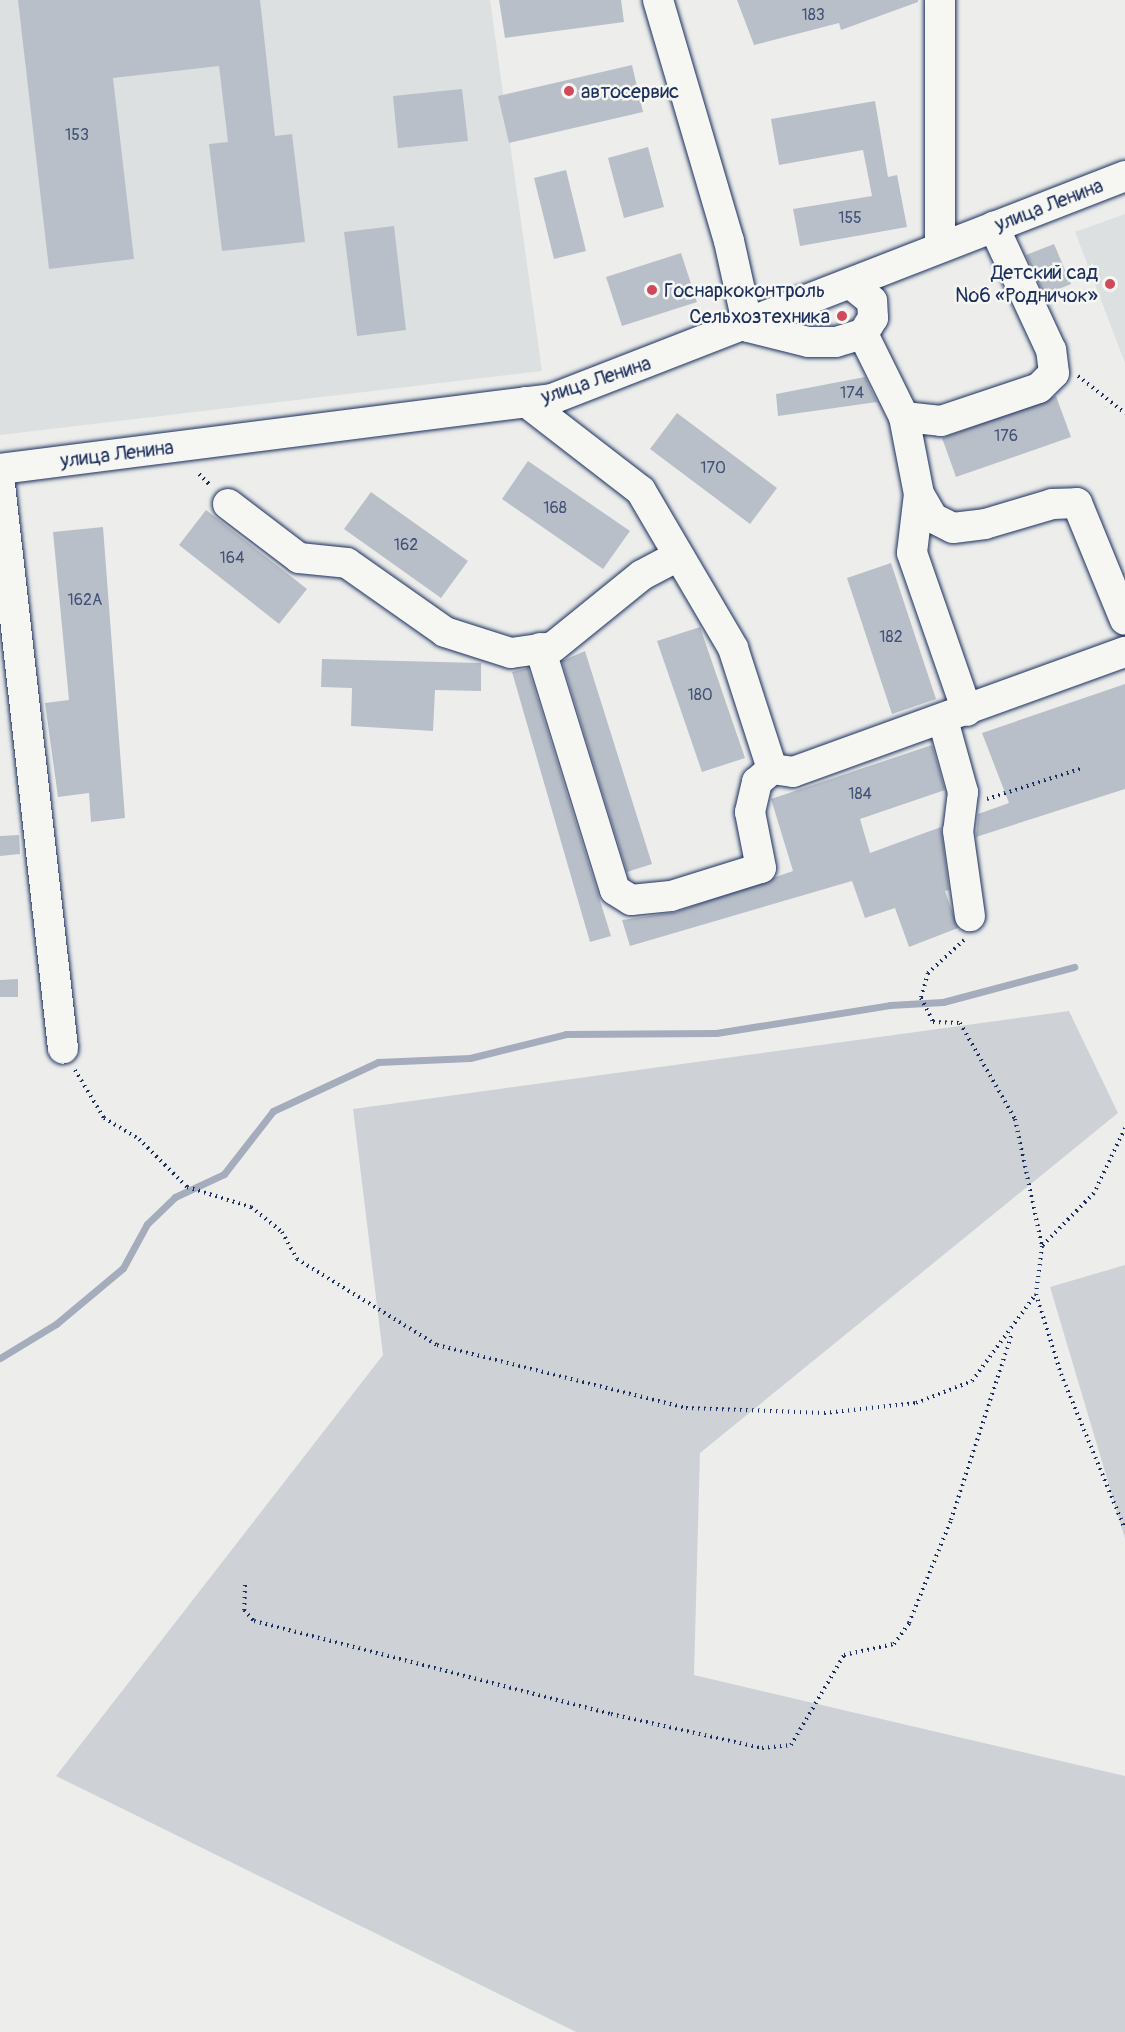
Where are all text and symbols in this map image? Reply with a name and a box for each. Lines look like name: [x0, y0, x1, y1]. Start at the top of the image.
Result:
house number: 183: [801, 5, 825, 25]
place label: автосервис: [581, 79, 679, 103]
marker: автосервис: [562, 84, 576, 98]
house number: 153: [65, 125, 89, 145]
street label: улица Ленина: [991, 173, 1107, 237]
house number: 155: [838, 208, 862, 228]
place label: Детский сад №6 «Родничок»: [955, 260, 1098, 307]
marker: Детский сад №6 «Родничок»: [1103, 277, 1117, 291]
place label: Госнаркоконтроль: [664, 278, 825, 302]
marker: Госнаркоконтроль: [645, 283, 659, 297]
place label: Сельхозтехника: [689, 304, 830, 328]
marker: Сельхозтехника: [835, 309, 849, 323]
street label: улица Ленина: [538, 351, 654, 409]
house number: 174: [840, 383, 864, 403]
house number: 176: [994, 426, 1018, 446]
street label: улица Ленина: [59, 435, 175, 473]
house number: 170: [700, 458, 726, 478]
house number: 168: [543, 498, 567, 518]
house number: 162: [394, 535, 418, 555]
house number: 164: [220, 548, 244, 568]
house number: 162А: [68, 590, 102, 610]
house number: 182: [879, 627, 903, 647]
house number: 180: [687, 685, 713, 705]
house number: 184: [848, 784, 872, 804]

